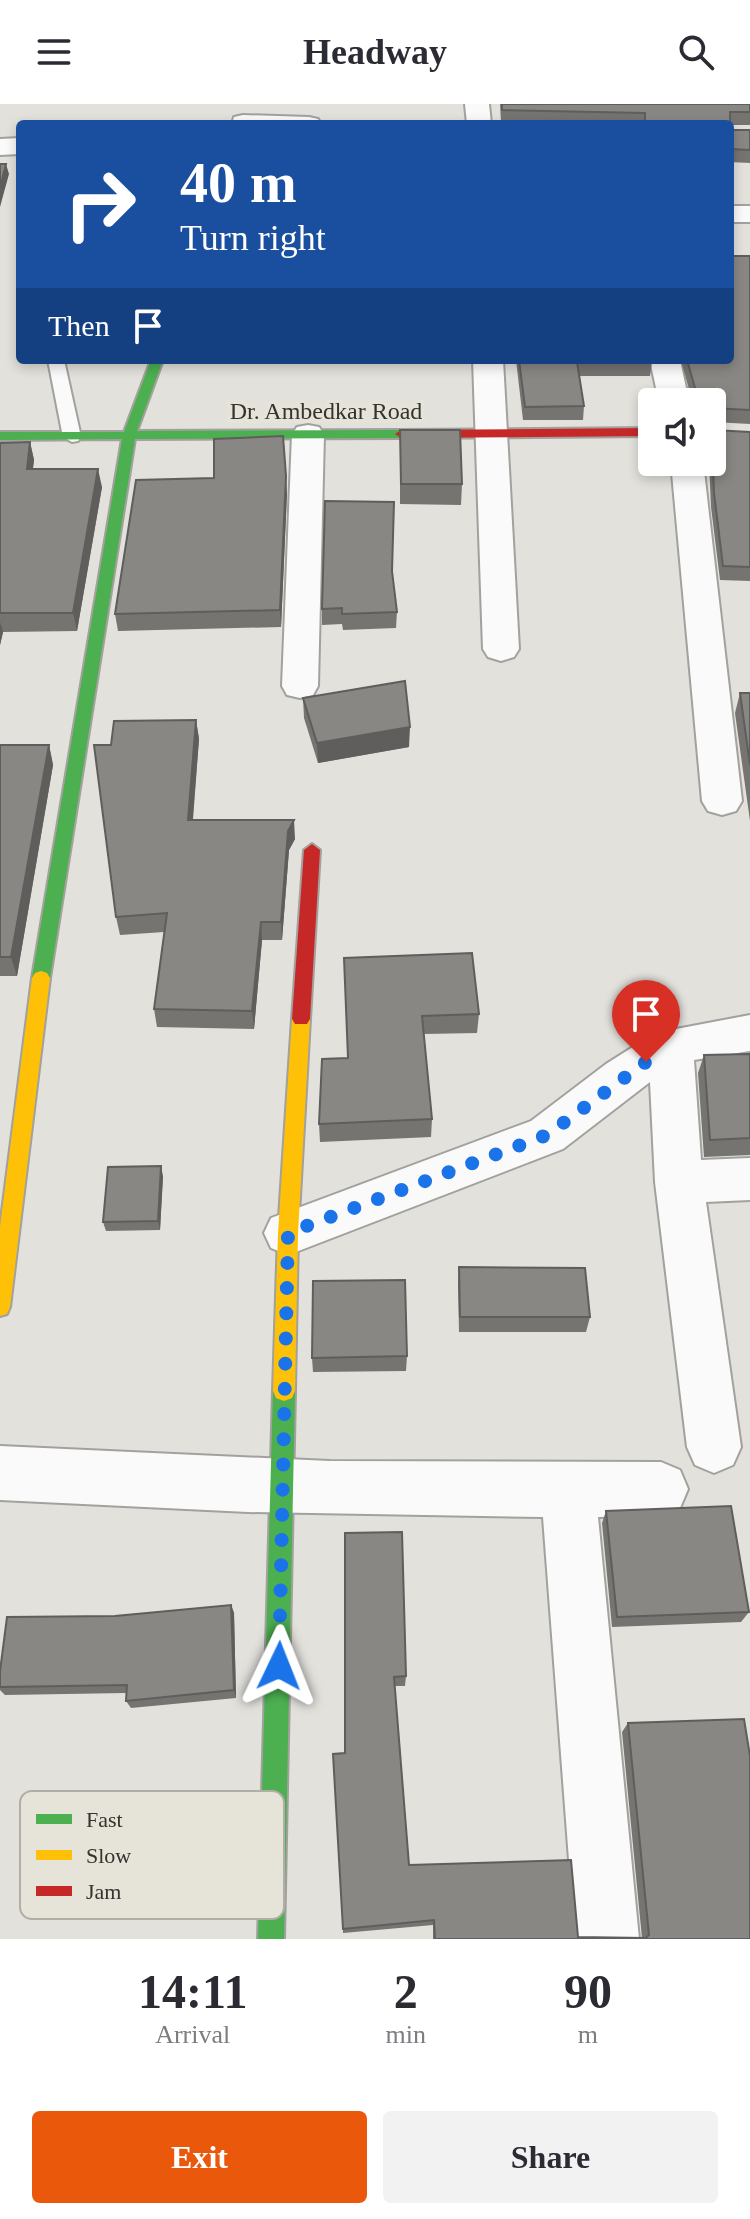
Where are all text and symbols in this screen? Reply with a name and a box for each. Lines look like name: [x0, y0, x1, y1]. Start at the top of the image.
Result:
icon: menu: [32, 30, 76, 74]
icon: search: [674, 30, 718, 74]
text: Headway: [303, 32, 447, 72]
icon: right: [48, 152, 152, 256]
text: 40 m: [180, 152, 297, 214]
text: Turn right: [180, 218, 326, 258]
icon: arrive: [126, 304, 170, 348]
text: Then: [48, 309, 110, 342]
map controls: [638, 388, 726, 476]
button: sound: [638, 388, 726, 476]
street label: Dr. Ambedkar Road: [230, 398, 422, 424]
pin: [612, 980, 680, 1062]
icon: arrive: [624, 992, 668, 1036]
position arrow: [237, 1624, 321, 1708]
legend: [20, 1791, 284, 1919]
text: Fast: [86, 1807, 123, 1832]
text: Slow: [86, 1843, 131, 1868]
text: Jam: [86, 1879, 121, 1904]
text: 14:11: [138, 1965, 247, 2018]
text: 2: [394, 1965, 418, 2018]
text: 90: [564, 1965, 612, 2018]
text: Arrival: [155, 2020, 230, 2049]
text: min: [385, 2020, 426, 2049]
text: m: [578, 2020, 598, 2049]
button: Exit: [32, 2111, 367, 2203]
button: Share: [383, 2111, 718, 2203]

